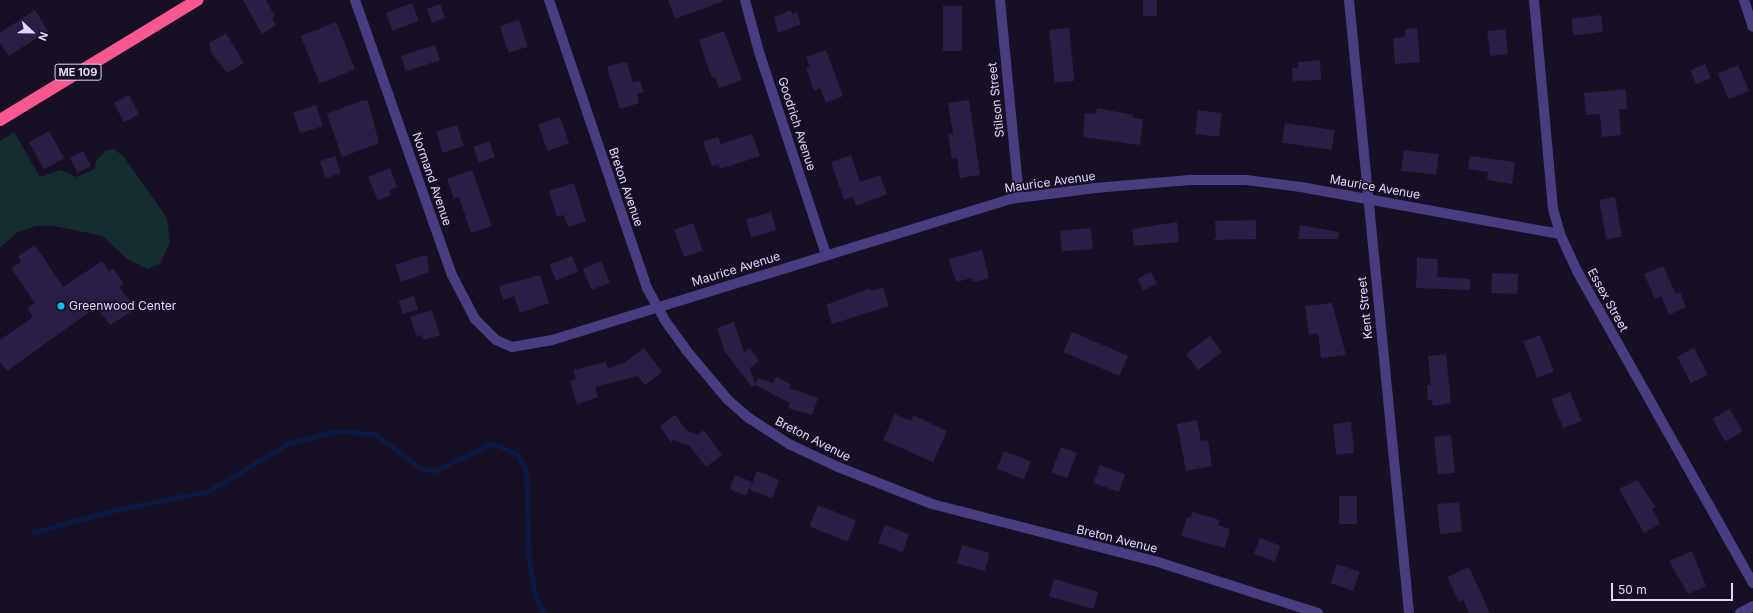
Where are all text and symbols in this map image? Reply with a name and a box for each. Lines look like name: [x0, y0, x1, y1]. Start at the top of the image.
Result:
north arrow: [12, 12, 52, 52]
text: N: [35, 30, 51, 43]
street label: Stilson Street: [985, 62, 1007, 138]
road number: ME 109: [54, 63, 102, 81]
street label: Goodrich Avenue: [775, 75, 819, 173]
street label: Normand Avenue: [409, 130, 455, 228]
street label: Breton Avenue: [606, 146, 646, 228]
street label: Maurice Avenue: [1004, 168, 1096, 196]
street label: Maurice Avenue: [1329, 172, 1421, 202]
street label: Maurice Avenue: [690, 249, 782, 289]
street label: Essex Street: [1585, 266, 1631, 334]
street label: Kent Street: [1355, 276, 1375, 340]
place label: Greenwood Center: [69, 299, 176, 313]
marker: Greenwood Center: [56, 301, 66, 311]
street label: Breton Avenue: [773, 414, 853, 464]
street label: Breton Avenue: [1075, 522, 1159, 556]
scale bar: [1613, 575, 1735, 601]
text: 50 m: [1618, 582, 1647, 597]

